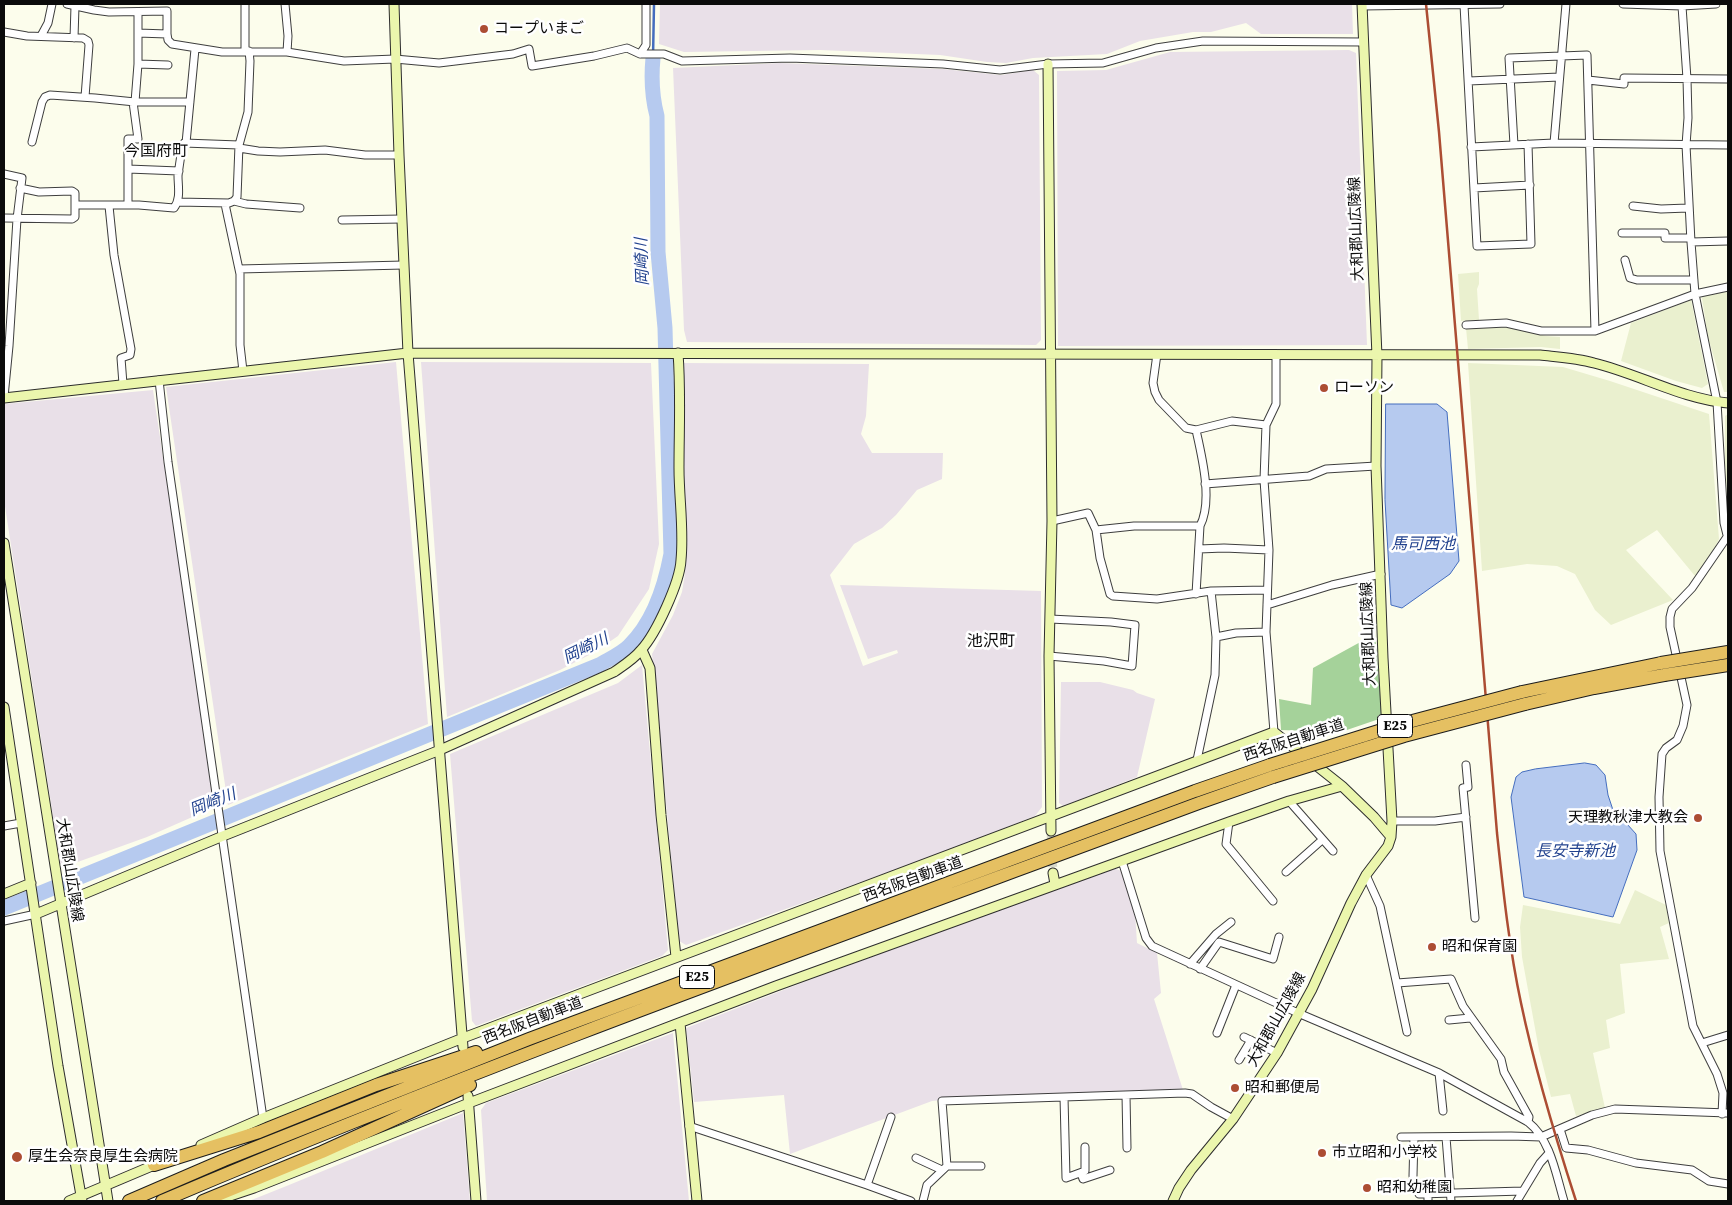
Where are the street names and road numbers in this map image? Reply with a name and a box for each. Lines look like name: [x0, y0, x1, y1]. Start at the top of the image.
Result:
street label: 大和郡山広陵線: [1346, 176, 1368, 282]
street label: 大和郡山広陵線: [1358, 581, 1380, 687]
road number: E25: [1378, 714, 1412, 738]
street label: 西名阪自動車道: [1241, 716, 1347, 766]
street label: 大和郡山広陵線: [52, 817, 86, 923]
street label: 西名阪自動車道: [861, 854, 965, 906]
road number: E25: [680, 966, 714, 989]
street label: 大和郡山広陵線: [1244, 970, 1310, 1070]
street label: 西名阪自動車道: [481, 994, 585, 1048]

